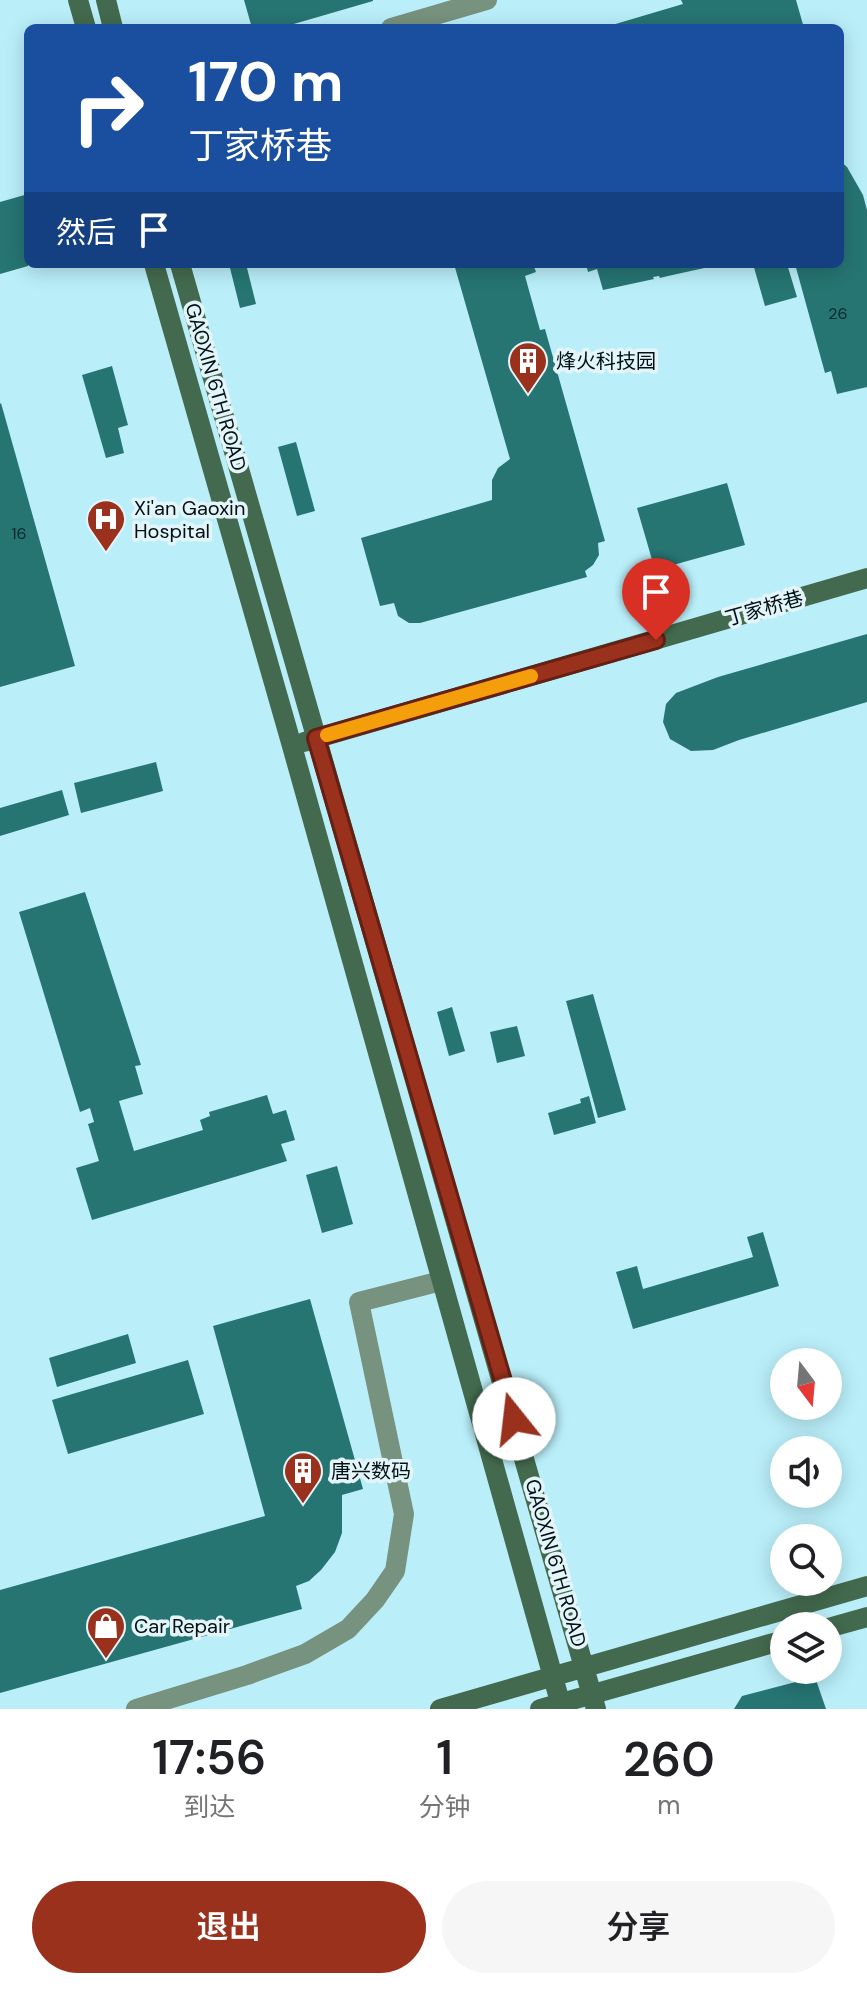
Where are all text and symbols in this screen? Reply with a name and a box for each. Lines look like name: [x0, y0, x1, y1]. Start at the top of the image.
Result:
text: 170 m: [188, 45, 343, 118]
icon: right: [56, 56, 160, 160]
text: 丁家桥巷: [188, 122, 332, 169]
icon: arrive: [132, 208, 176, 252]
text: 然后: [56, 213, 116, 252]
street label: GAOXIN 6TH ROAD: [180, 300, 252, 474]
house number: 26: [828, 303, 848, 324]
building icon: 烽火科技园: [507, 340, 549, 395]
place label: 烽火科技园: [556, 348, 656, 374]
place label: Xi'an Gaoxin Hospital: [134, 495, 245, 544]
hospital icon: Xi'an Gaoxin Hospital: [85, 498, 127, 553]
house number: 16: [11, 523, 27, 544]
pin: [622, 558, 690, 640]
icon: arrive: [634, 570, 678, 614]
street label: 丁家桥巷: [722, 584, 806, 632]
north arrow: [770, 1348, 842, 1420]
map controls: [770, 1348, 842, 1684]
position arrow: [472, 1377, 556, 1461]
button: sound: [770, 1436, 842, 1508]
building icon: 唐兴数码: [282, 1450, 324, 1505]
place label: 唐兴数码: [331, 1458, 411, 1484]
street label: GAOXIN 6TH ROAD: [520, 1476, 592, 1650]
button: search: [770, 1524, 842, 1596]
shop icon: Car Repair: [85, 1605, 127, 1660]
button: layers: [770, 1612, 842, 1684]
place label: Car Repair: [134, 1613, 230, 1639]
text: 17:56: [152, 1726, 266, 1789]
text: 1: [436, 1726, 453, 1789]
text: 260: [623, 1728, 715, 1791]
text: m: [657, 1788, 680, 1822]
text: 到达: [183, 1790, 235, 1824]
text: 分钟: [419, 1790, 471, 1824]
button: 退出: [32, 1881, 426, 1973]
button: 分享: [442, 1881, 835, 1973]

